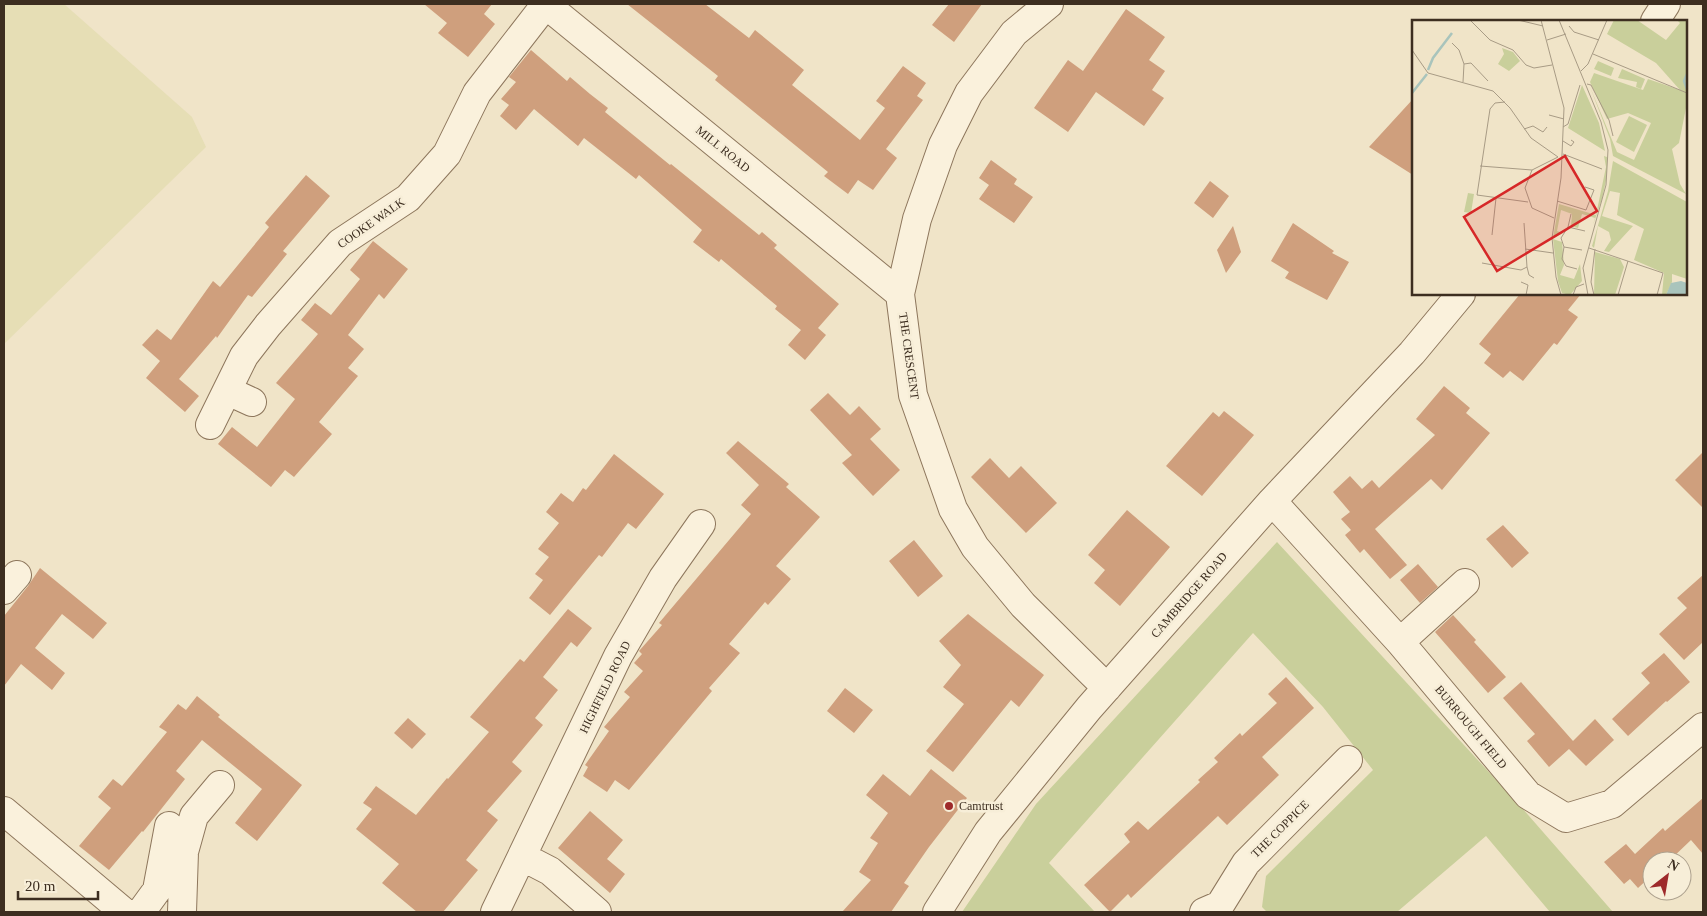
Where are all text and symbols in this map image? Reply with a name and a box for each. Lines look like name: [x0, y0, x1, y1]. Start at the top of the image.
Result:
inset map: [1412, 20, 1687, 295]
street label: MILL ROAD: [693, 123, 753, 175]
street label: COOKE WALK: [335, 194, 408, 251]
street label: THE CRESCENT: [896, 312, 922, 401]
street label: CAMBRIDGE ROAD: [1148, 549, 1230, 641]
street label: HIGHFIELD ROAD: [577, 638, 634, 735]
street label: BURROUGH FIELD: [1432, 683, 1510, 772]
street label: THE COPPICE: [1248, 797, 1312, 861]
place label: Camtrust: [959, 799, 1004, 813]
marker: Camtrust: [943, 800, 955, 812]
north arrow: [1642, 851, 1692, 901]
text: N: [1665, 856, 1682, 874]
scale bar: [18, 868, 98, 900]
text: 20 m: [25, 878, 56, 894]

